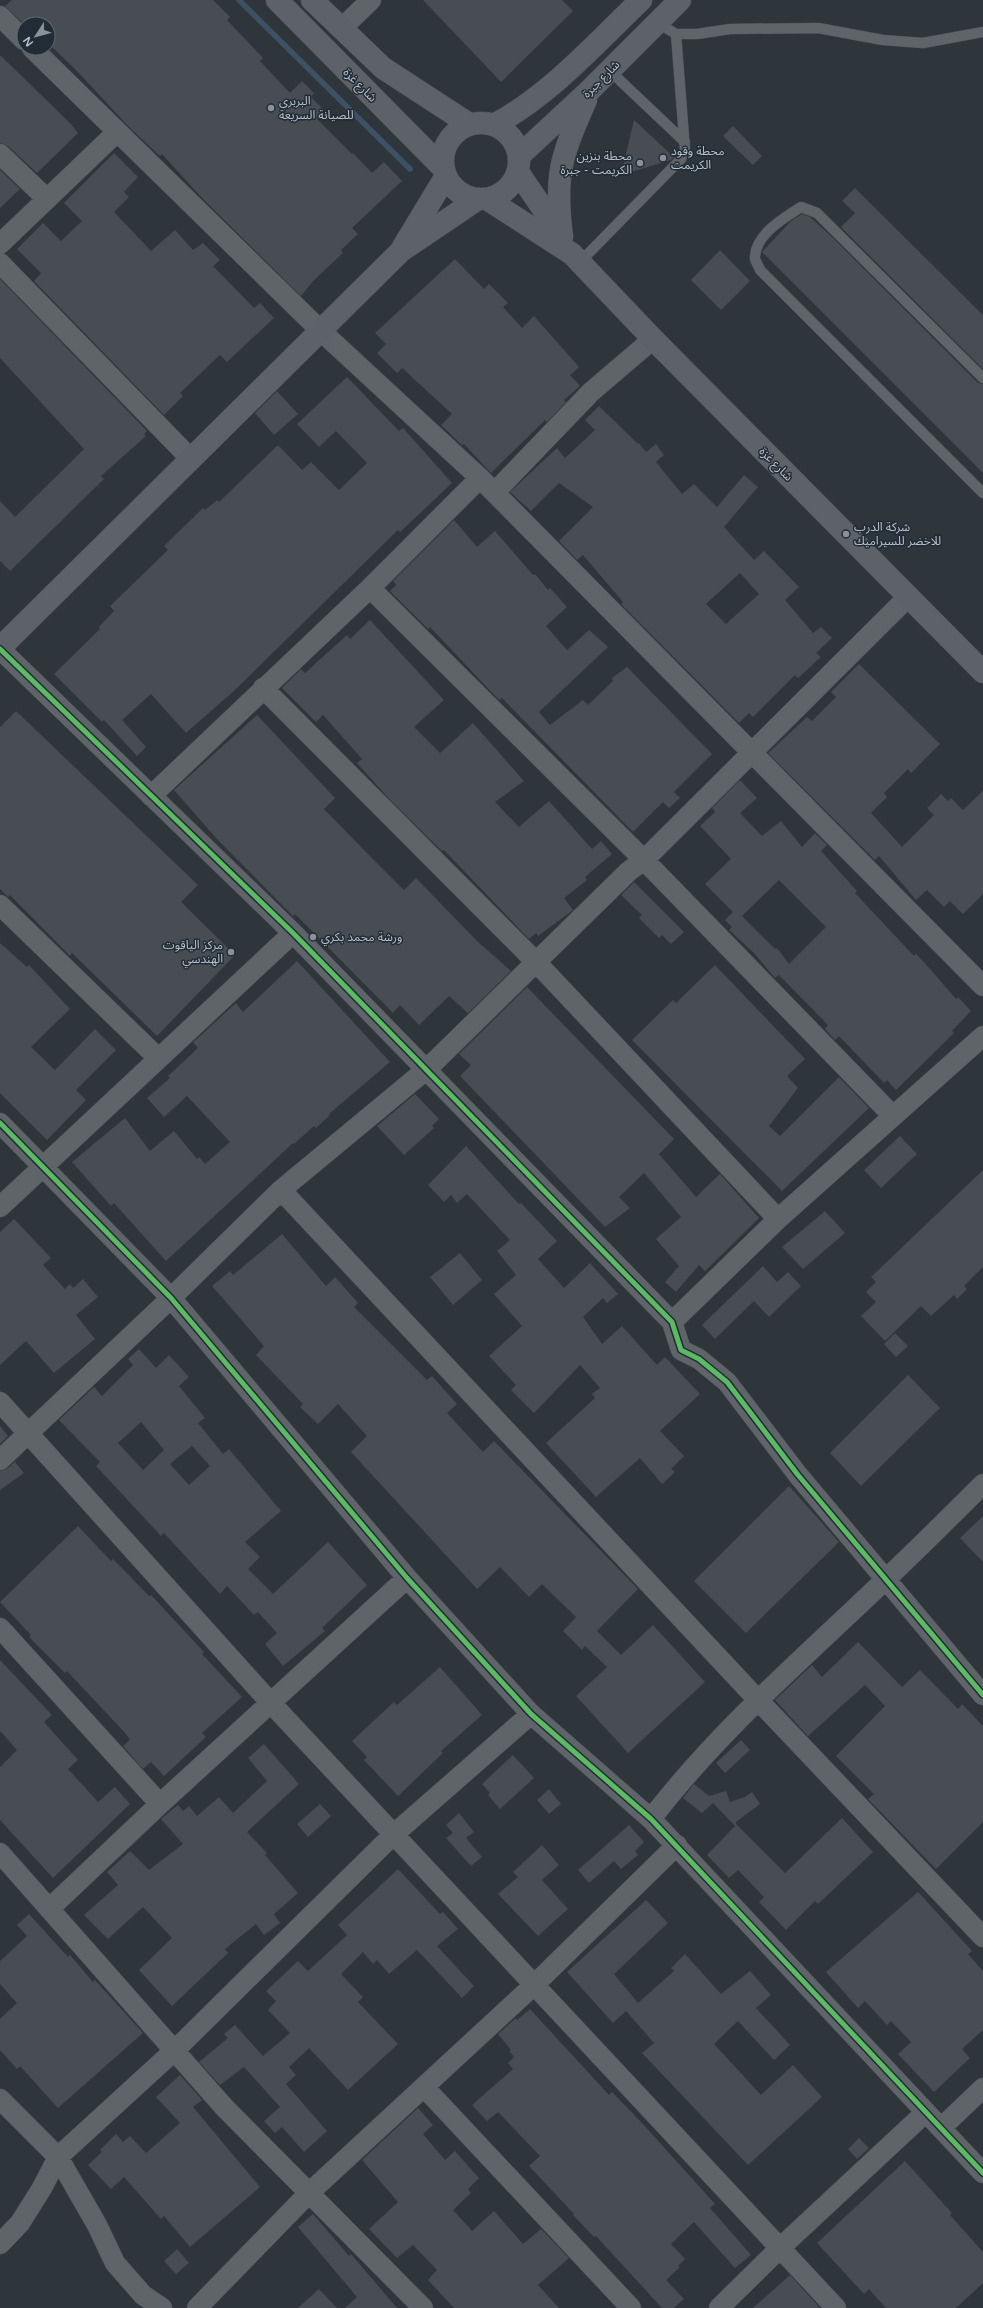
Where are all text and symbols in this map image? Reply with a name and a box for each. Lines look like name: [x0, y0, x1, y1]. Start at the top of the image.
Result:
north arrow: [16, 16, 56, 56]
text: N: [20, 34, 36, 49]
street label: شارع جبرة: [579, 57, 624, 102]
street label: شارع غزة: [339, 65, 380, 106]
place label: البربري للصيانة السريعة: [279, 94, 354, 122]
marker: البربري للصيانة السريعة: [266, 103, 276, 113]
place label: محطة وقود الكريمت: [671, 144, 725, 172]
place label: محطة بنزين الكريمت - جبرة: [560, 149, 632, 177]
marker: محطة وقود الكريمت: [658, 153, 668, 163]
marker: محطة بنزين الكريمت - جبرة: [635, 158, 645, 168]
street label: شارع غزة: [755, 444, 796, 485]
place label: شركة الدرب للاخضر للسيراميك: [854, 520, 941, 548]
marker: شركة الدرب للاخضر للسيراميك: [841, 529, 851, 539]
place label: ورشة محمد بكري: [321, 930, 402, 947]
marker: ورشة محمد بكري: [308, 932, 318, 942]
place label: مركز الياقوت الهندسي: [163, 938, 223, 969]
marker: مركز الياقوت الهندسي: [226, 947, 236, 957]

